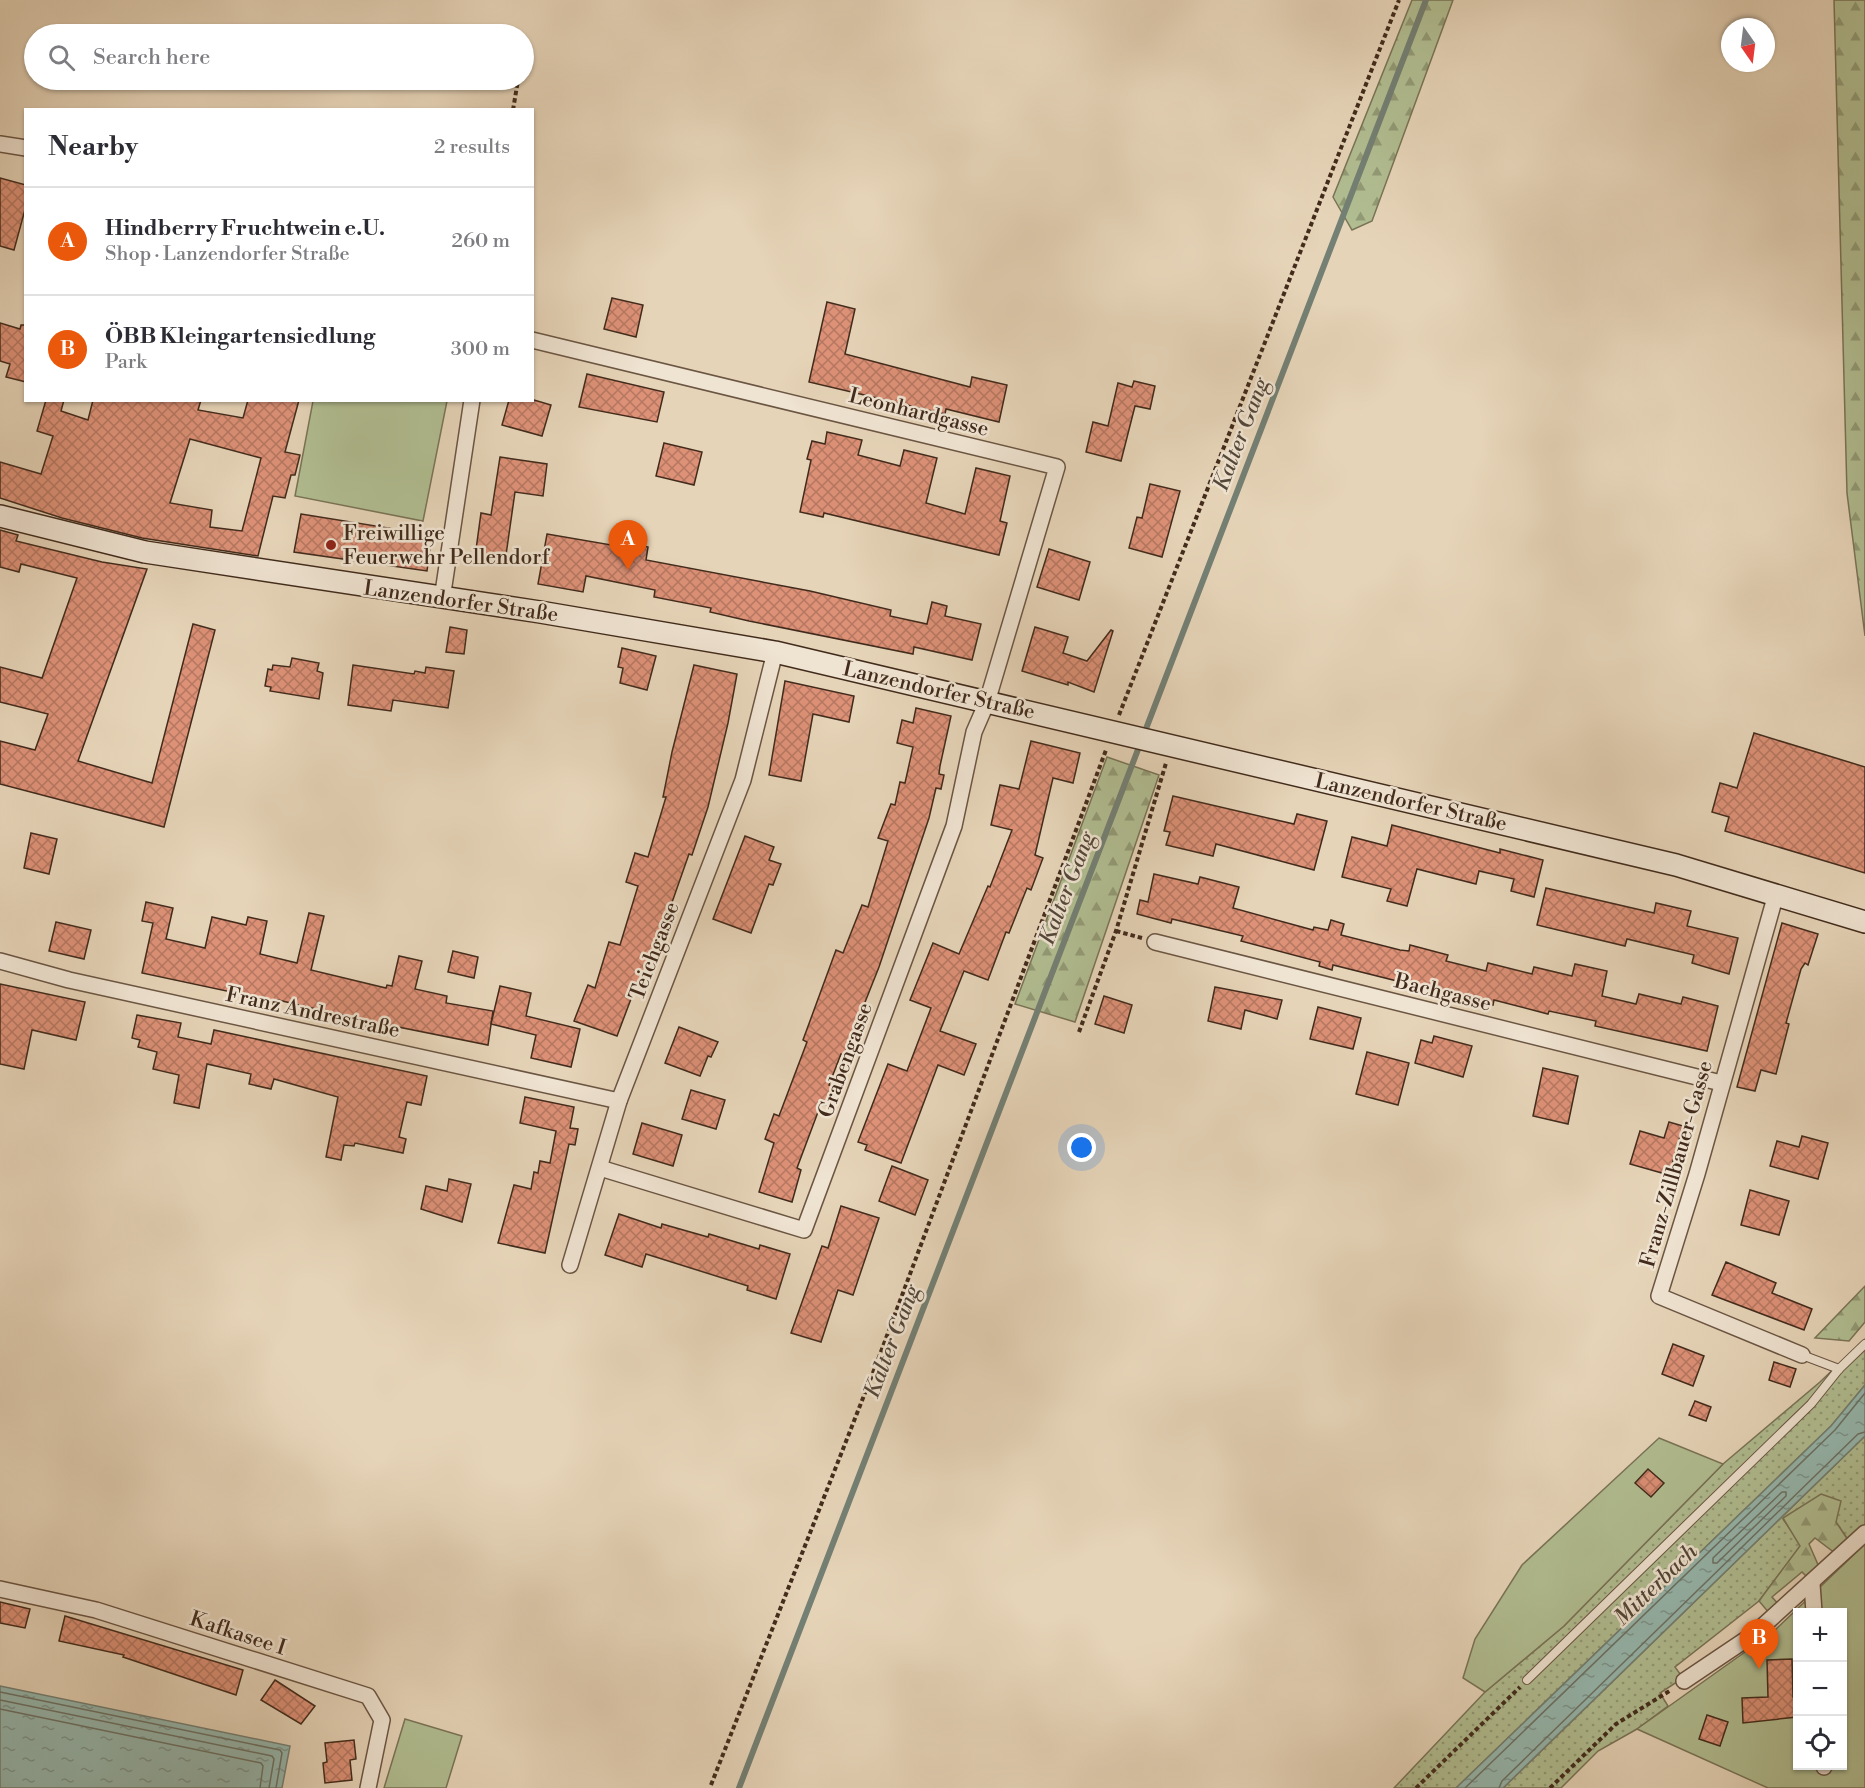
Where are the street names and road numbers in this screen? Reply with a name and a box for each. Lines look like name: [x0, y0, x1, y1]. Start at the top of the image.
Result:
street label: Leonhardgasse: [846, 383, 991, 443]
street label: Lanzendorfer Straße: [362, 575, 560, 629]
street label: Lanzendorfer Straße: [840, 656, 1037, 726]
street label: Lanzendorfer Straße: [1312, 768, 1509, 838]
street label: Teichgasse: [624, 898, 686, 1005]
street label: Bachgasse: [1391, 968, 1494, 1018]
street label: Franz Andrestraße: [223, 982, 402, 1044]
street label: Grabengasse: [813, 999, 879, 1121]
street label: Franz-Zillbauer-Gasse: [1635, 1058, 1719, 1271]
street label: Kafkasee I: [186, 1606, 289, 1662]

